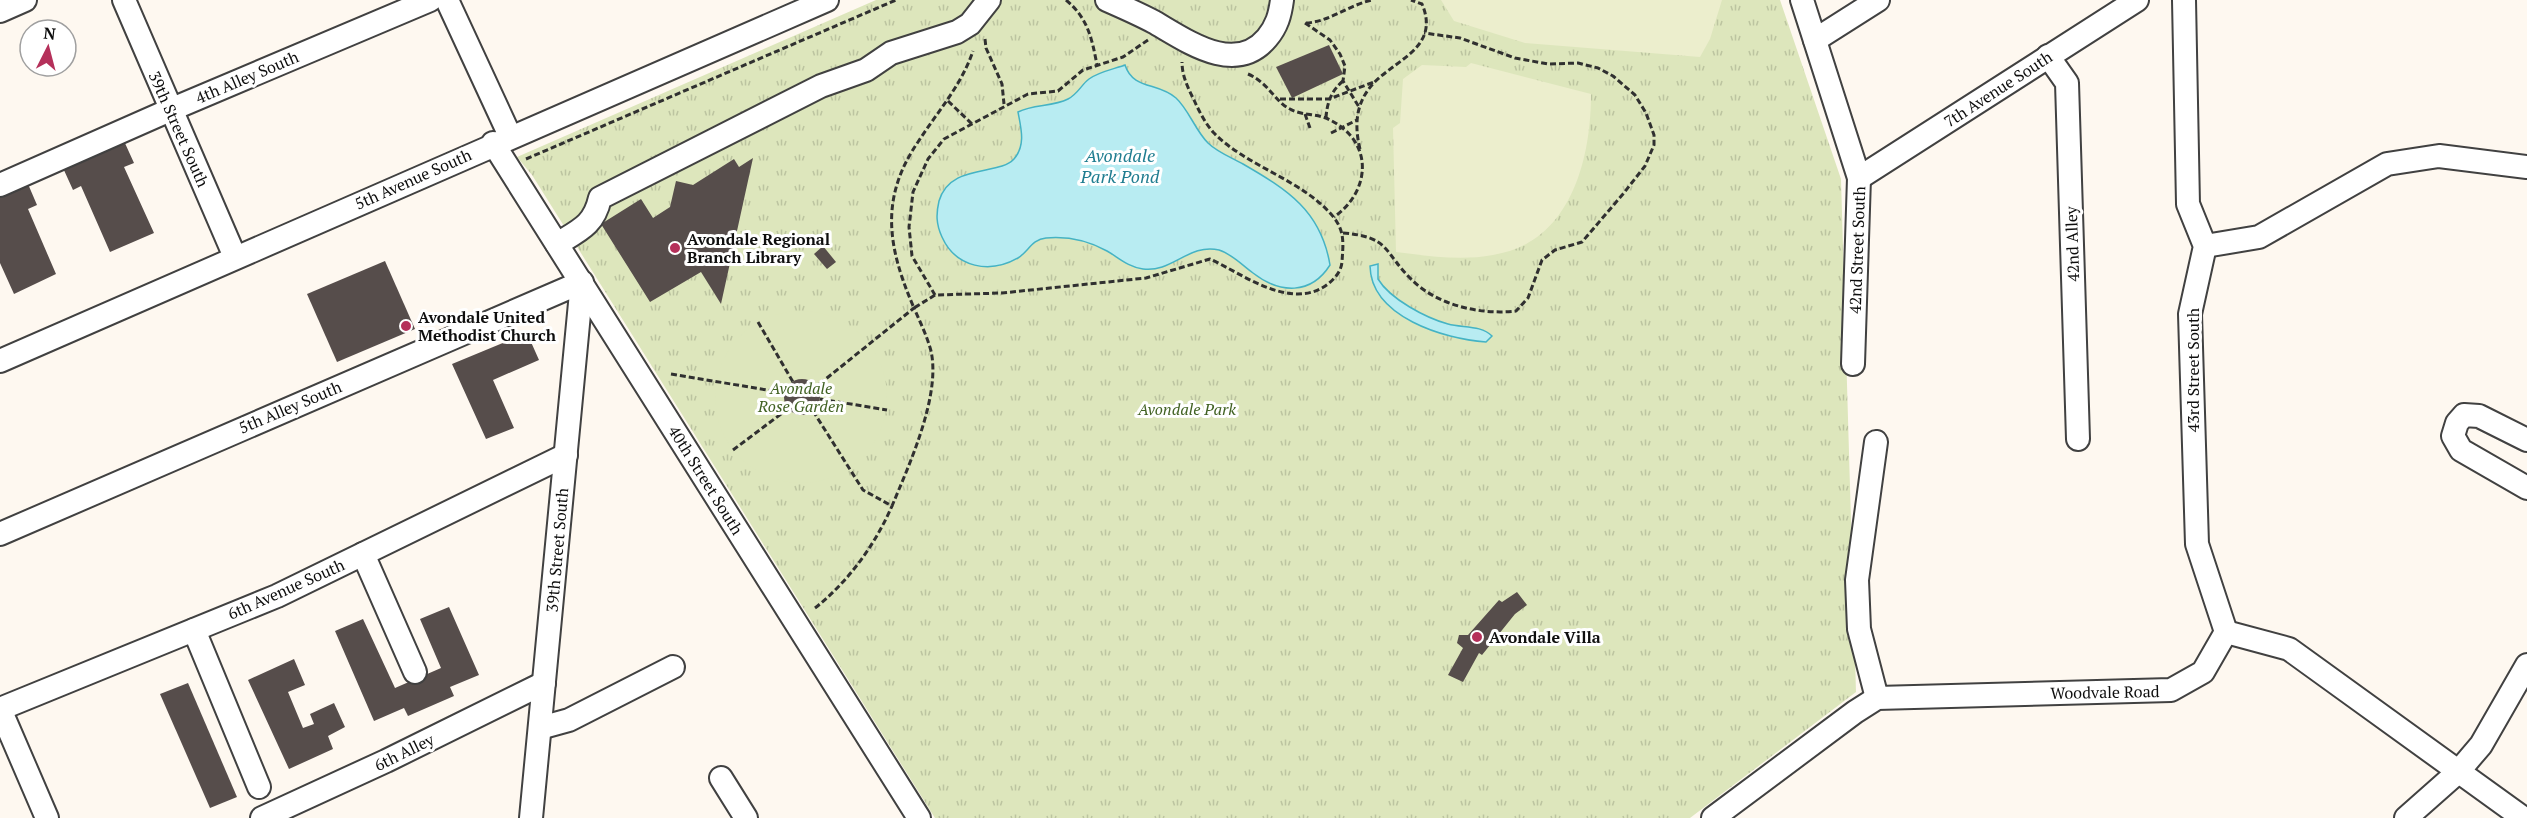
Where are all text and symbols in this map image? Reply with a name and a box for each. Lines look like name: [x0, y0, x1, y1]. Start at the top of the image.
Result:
north arrow: [18, 18, 78, 78]
text: N: [42, 22, 57, 45]
street label: 4th Alley South: [192, 45, 302, 109]
street label: 7th Avenue South: [1940, 45, 2057, 132]
street label: 39th Street South: [144, 68, 215, 191]
street label: 5th Avenue South: [351, 143, 475, 215]
water label: Avondale Park Pond: [1080, 143, 1160, 188]
street label: 42nd Street South: [1844, 185, 1870, 314]
street label: 42nd Alley: [2060, 205, 2084, 282]
place label: Avondale Regional Branch Library: [687, 228, 830, 268]
marker: Avondale Regional Branch Library: [668, 241, 682, 255]
place label: Avondale United Methodist Church: [418, 306, 557, 346]
street label: 43rd Street South: [2182, 307, 2204, 432]
marker: Avondale United Methodist Church: [399, 319, 413, 333]
street label: 5th Alley South: [235, 375, 345, 439]
park label: Avondale Rose Garden: [757, 377, 844, 417]
park label: Avondale Park: [1137, 398, 1236, 420]
street label: 40th Street South: [664, 421, 749, 539]
street label: 39th Street South: [541, 486, 573, 613]
street label: 6th Avenue South: [224, 553, 348, 625]
place label: Avondale Villa: [1489, 626, 1601, 648]
marker: Avondale Villa: [1470, 630, 1484, 644]
street label: Woodvale Road: [2050, 680, 2160, 704]
street label: 6th Alley: [370, 728, 438, 776]

